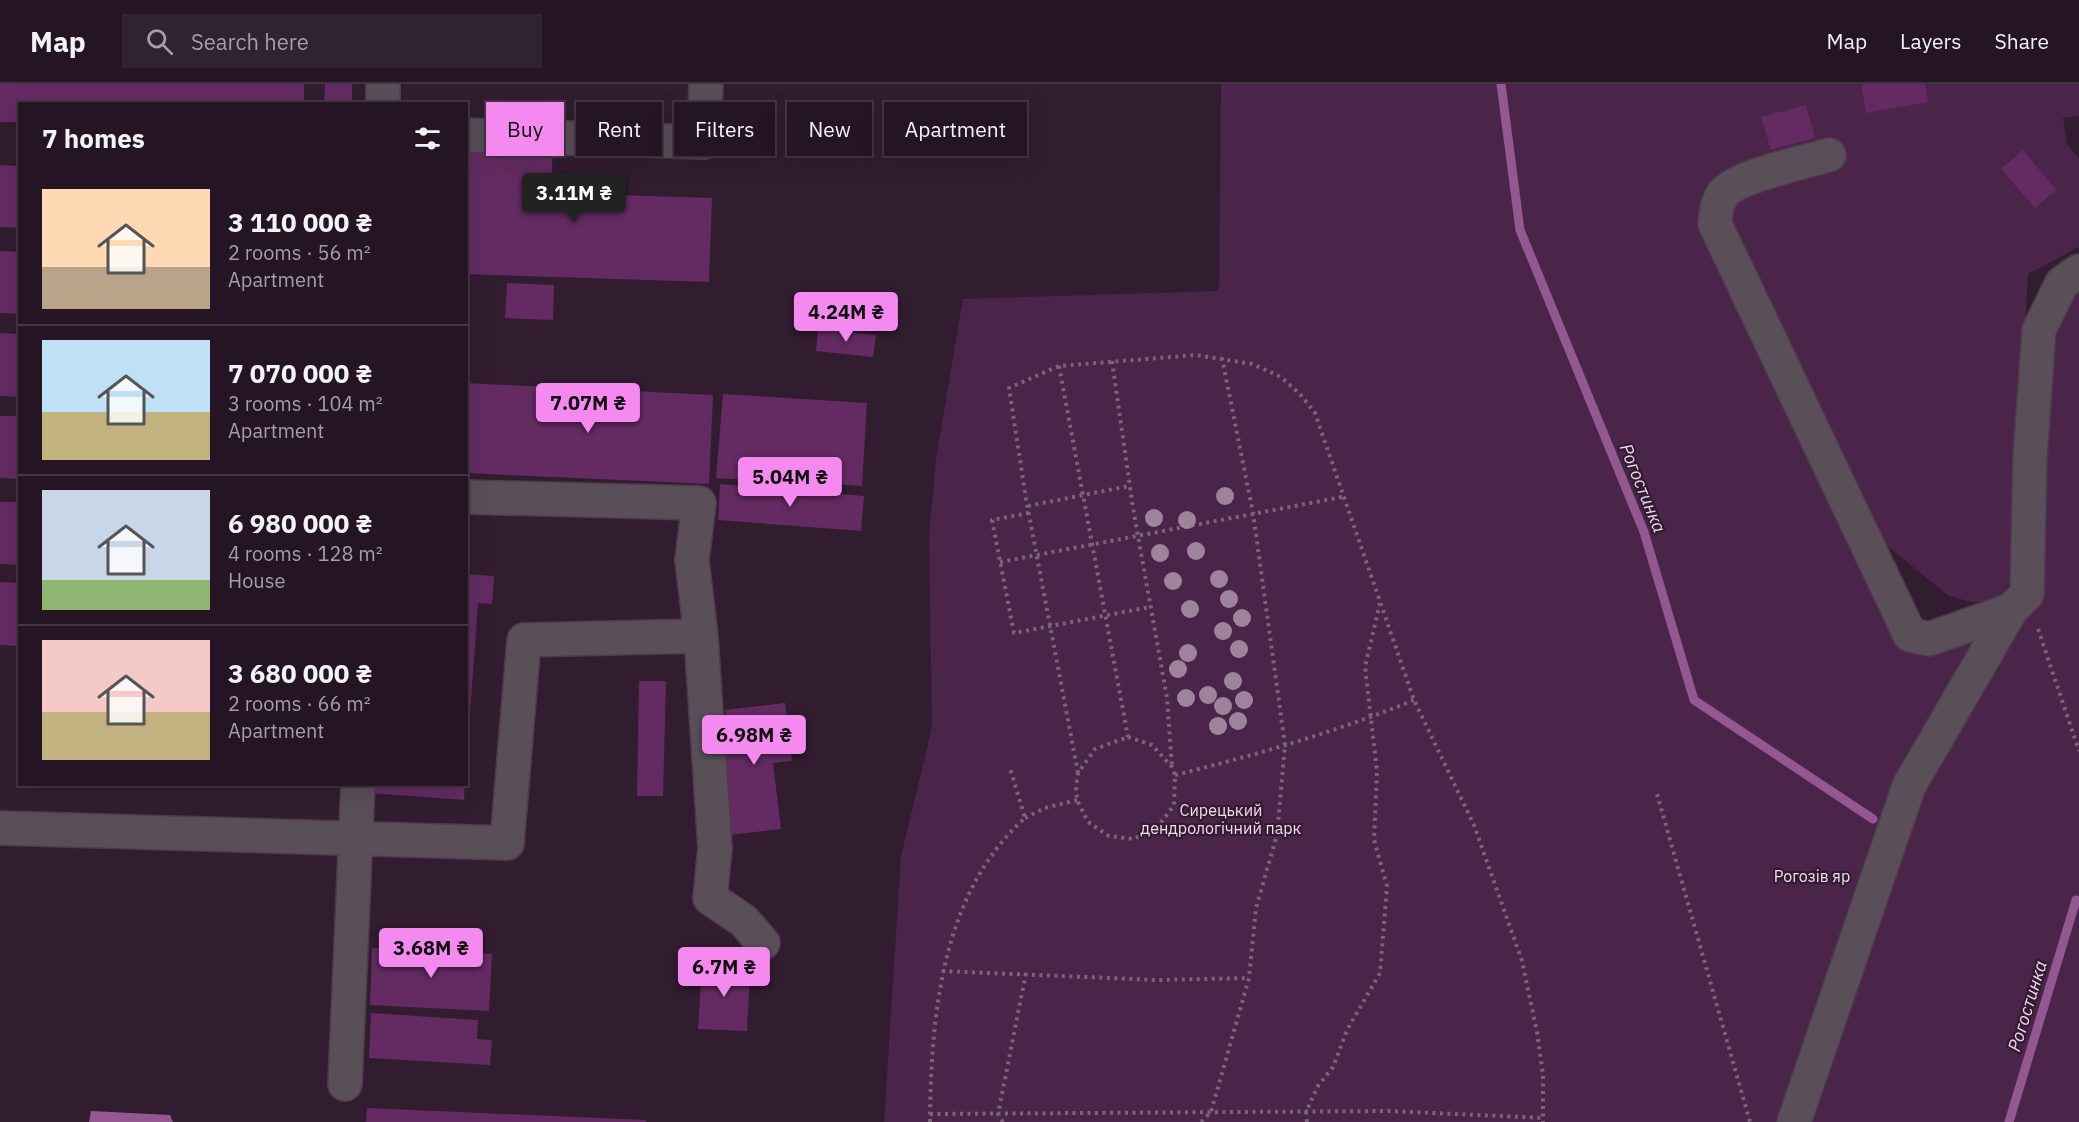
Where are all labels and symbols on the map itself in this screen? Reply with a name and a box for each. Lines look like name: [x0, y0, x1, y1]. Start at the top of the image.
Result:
pin: 3.11M ₴: [519, 173, 629, 224]
pin: 4.24M ₴: [791, 292, 901, 343]
pin: 7.07M ₴: [533, 383, 643, 434]
water label: Рогостинка: [1615, 440, 1671, 536]
pin: 5.04M ₴: [735, 457, 845, 508]
pin: 6.98M ₴: [699, 715, 809, 766]
park label: Сирецький дендрологічний парк: [1141, 800, 1302, 838]
park label: Рогозів яр: [1774, 866, 1850, 886]
pin: 3.68M ₴: [376, 928, 486, 979]
pin: 6.7M ₴: [675, 947, 773, 998]
water label: Рогостинка: [2002, 958, 2052, 1054]

